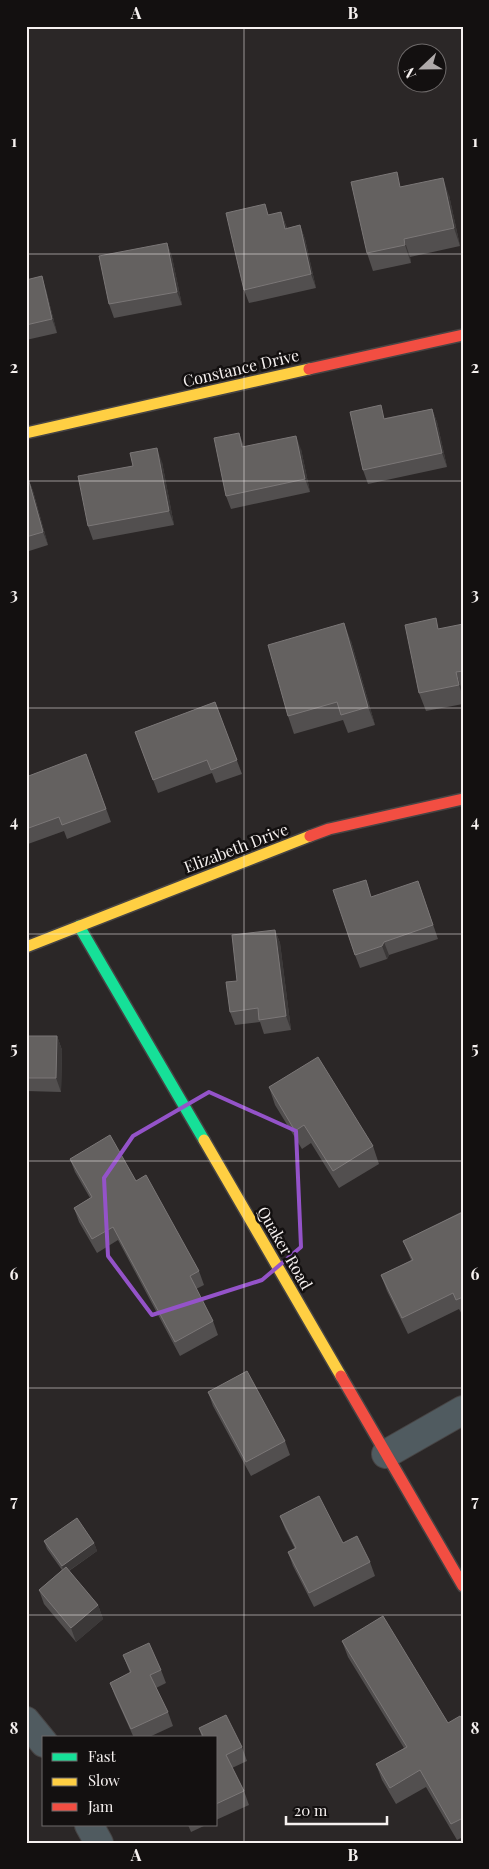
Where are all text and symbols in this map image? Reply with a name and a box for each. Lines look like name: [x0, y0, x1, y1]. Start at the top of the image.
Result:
text: A: [130, 2, 142, 23]
text: B: [348, 2, 359, 23]
north arrow: [396, 42, 446, 92]
text: N: [399, 65, 420, 81]
text: 1: [11, 130, 17, 151]
text: 1: [472, 130, 478, 151]
street label: Constance Drive: [181, 344, 301, 391]
text: 2: [10, 356, 18, 377]
text: 2: [471, 356, 479, 377]
text: 3: [10, 583, 18, 604]
text: 3: [471, 583, 479, 604]
text: 4: [10, 810, 18, 831]
text: 4: [471, 810, 479, 831]
street label: Elizabeth Drive: [181, 818, 291, 877]
text: 5: [10, 1037, 18, 1058]
text: 5: [471, 1037, 479, 1058]
street label: Quaker Road: [253, 1202, 318, 1293]
text: 6: [10, 1263, 19, 1284]
text: 6: [471, 1263, 480, 1284]
text: 7: [10, 1490, 18, 1511]
text: 7: [471, 1490, 479, 1511]
text: 8: [10, 1717, 19, 1738]
text: 8: [471, 1717, 480, 1738]
legend: [42, 1736, 218, 1826]
text: Fast: [88, 1746, 117, 1766]
text: Slow: [88, 1770, 120, 1790]
scale bar: [286, 1794, 388, 1826]
text: Jam: [87, 1796, 114, 1816]
text: 20 m: [294, 1800, 328, 1820]
text: A: [130, 1844, 142, 1865]
text: B: [348, 1844, 359, 1865]

